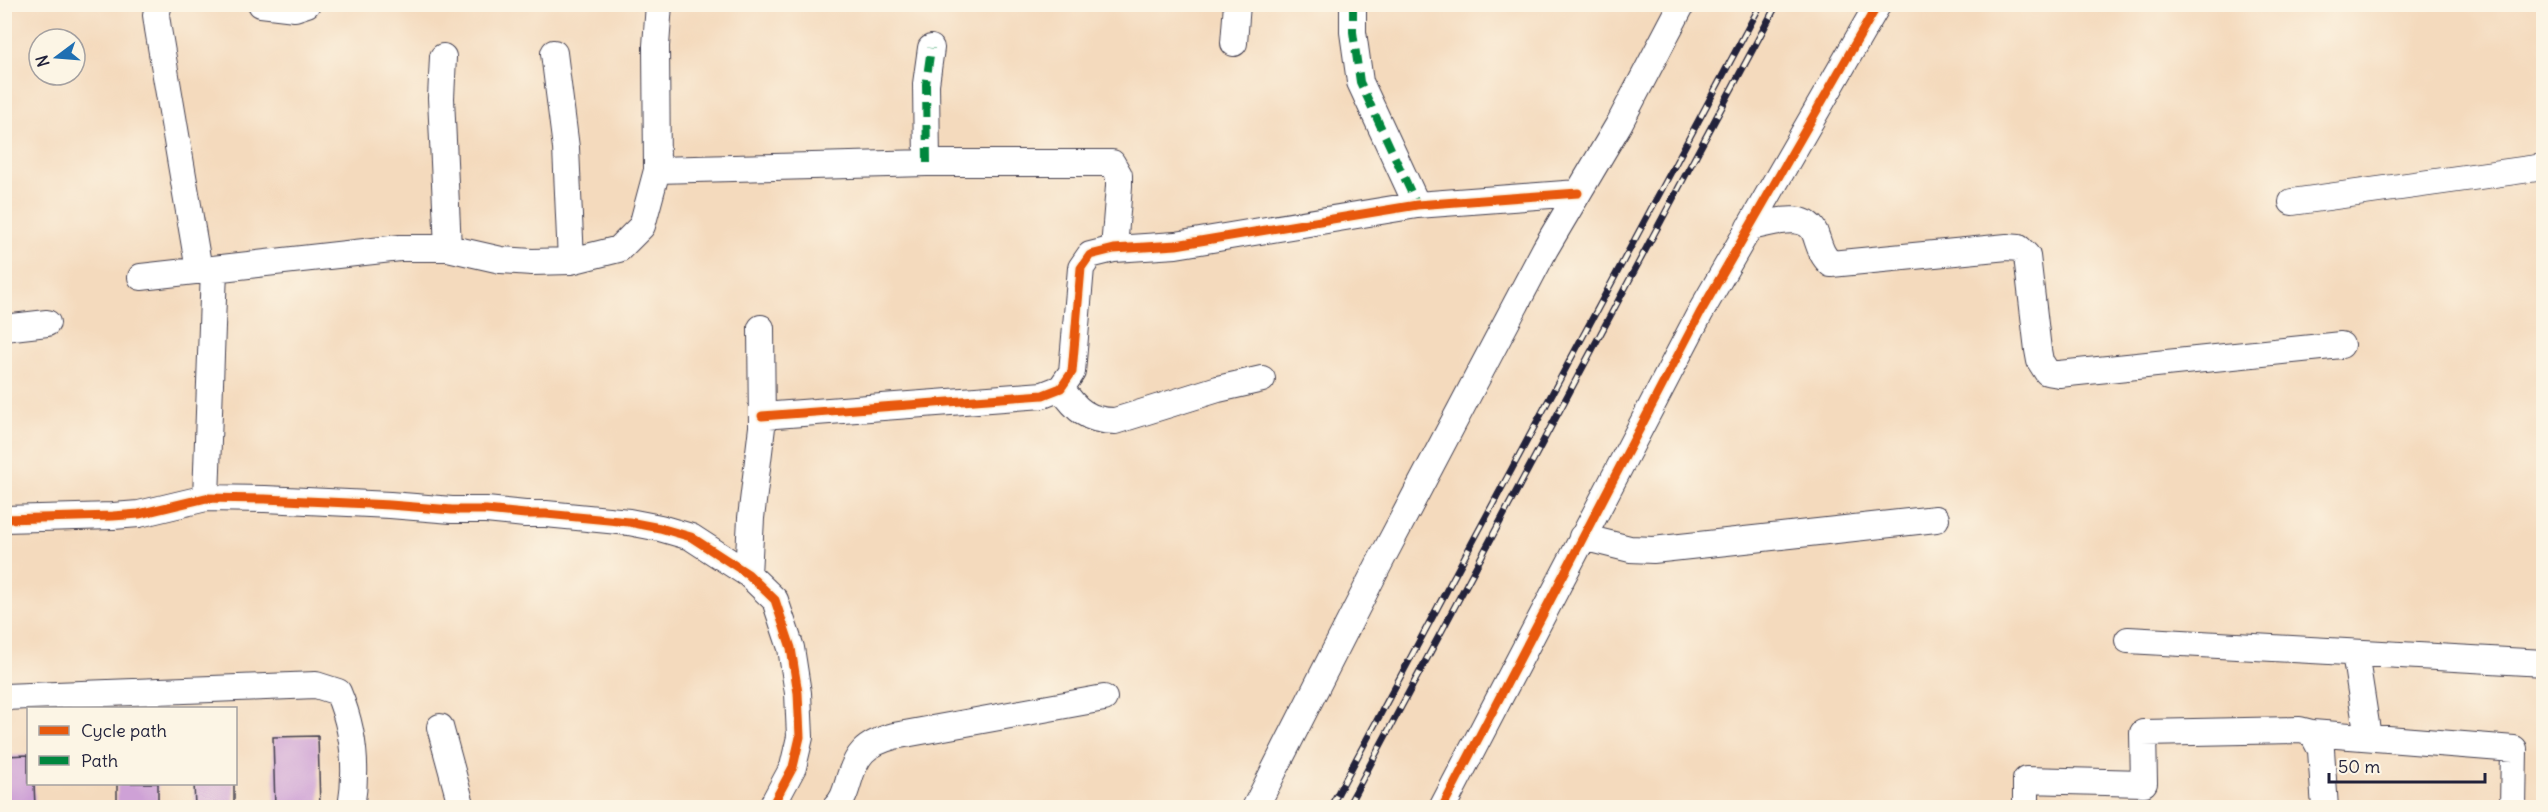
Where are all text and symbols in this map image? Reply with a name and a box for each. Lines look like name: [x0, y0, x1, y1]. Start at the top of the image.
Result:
north arrow: [27, 27, 87, 87]
text: N: [31, 53, 54, 69]
legend: [27, 707, 237, 785]
text: Cycle path: [81, 719, 167, 742]
scale bar: [2329, 746, 2485, 784]
text: Path: [81, 749, 118, 772]
text: 50 m: [2338, 755, 2380, 778]

